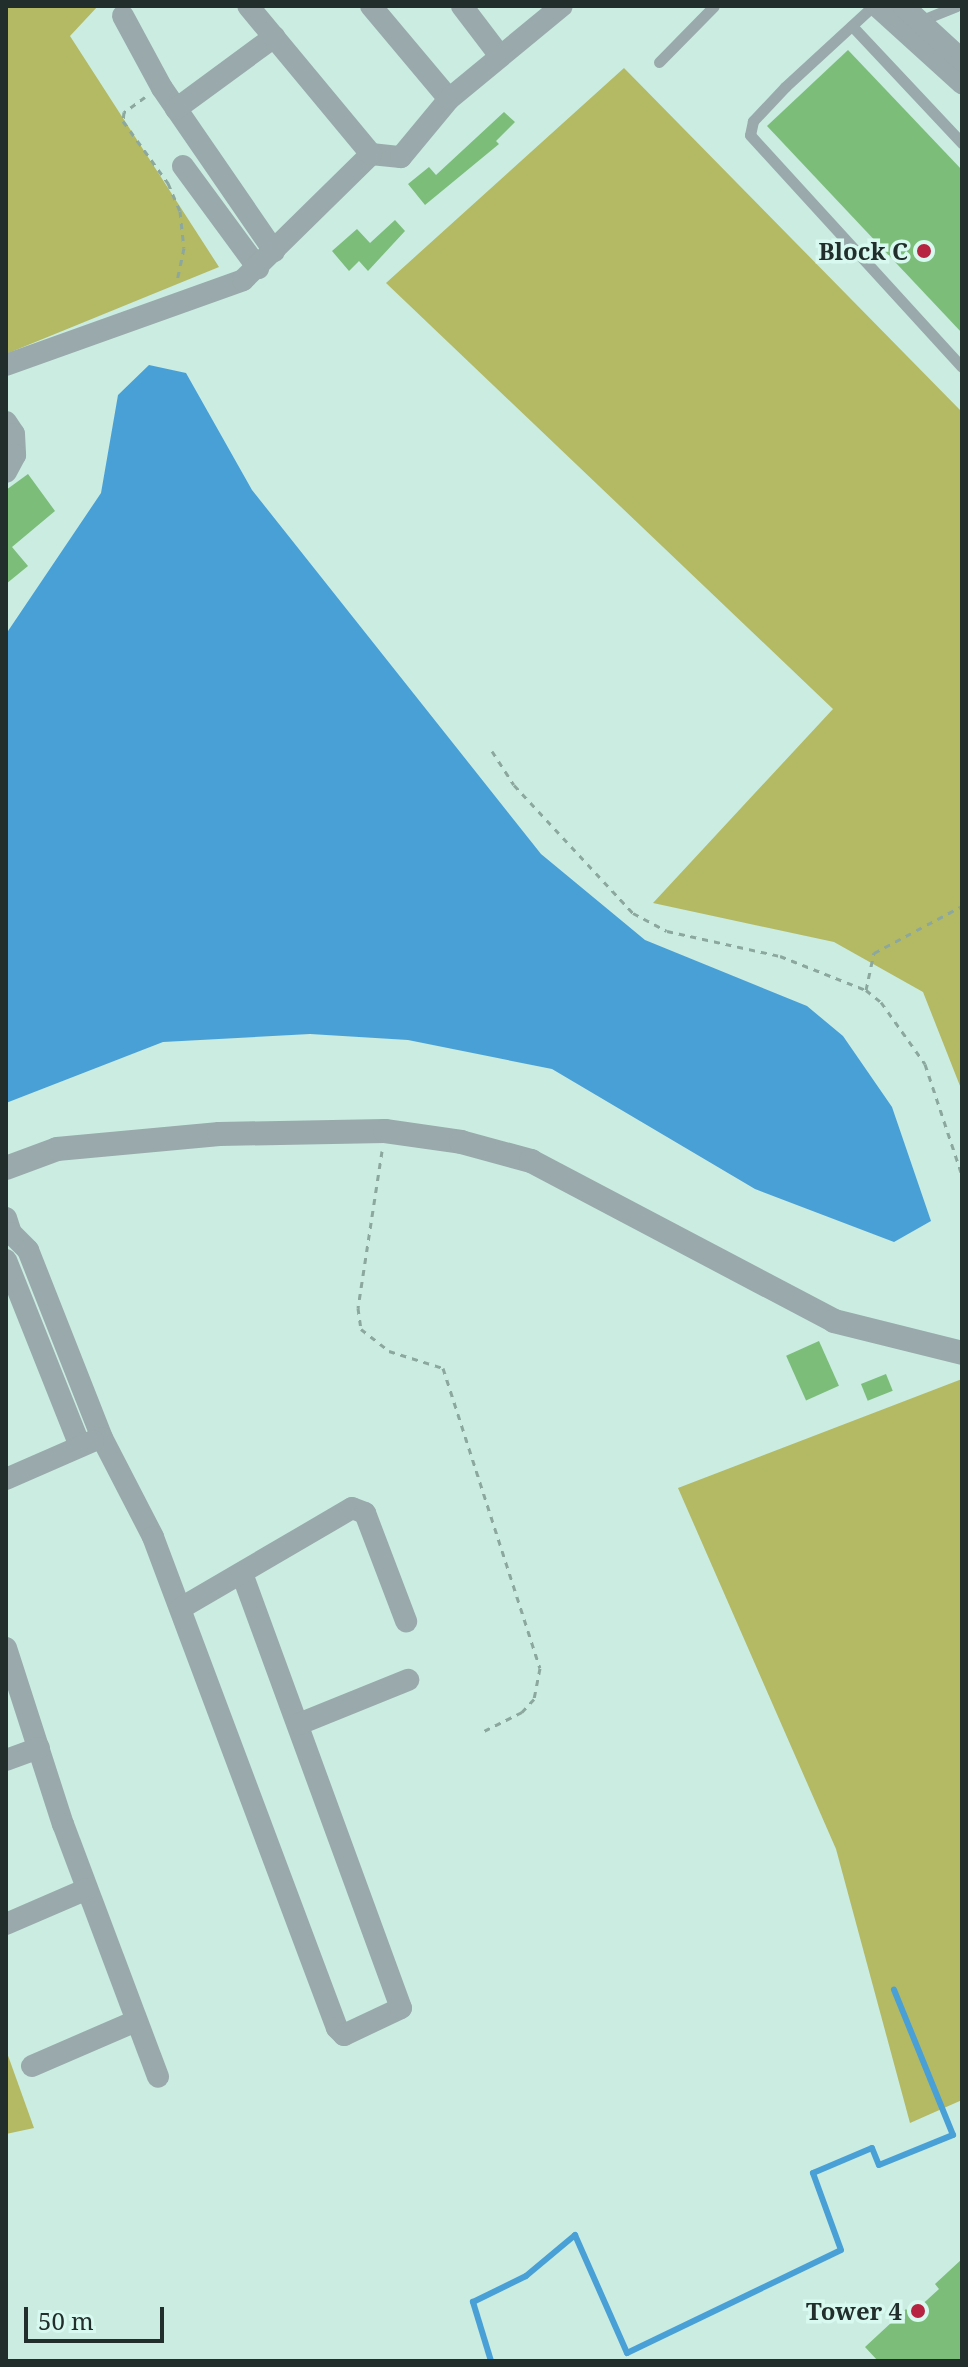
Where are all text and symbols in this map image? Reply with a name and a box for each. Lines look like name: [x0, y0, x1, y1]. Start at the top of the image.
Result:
place label: Block C: [818, 237, 908, 265]
marker: Block C: [915, 242, 933, 260]
scale bar: [28, 2291, 168, 2341]
place label: Tower 4: [806, 2297, 902, 2325]
marker: Tower 4: [909, 2302, 927, 2320]
text: 50 m: [38, 2304, 94, 2337]

